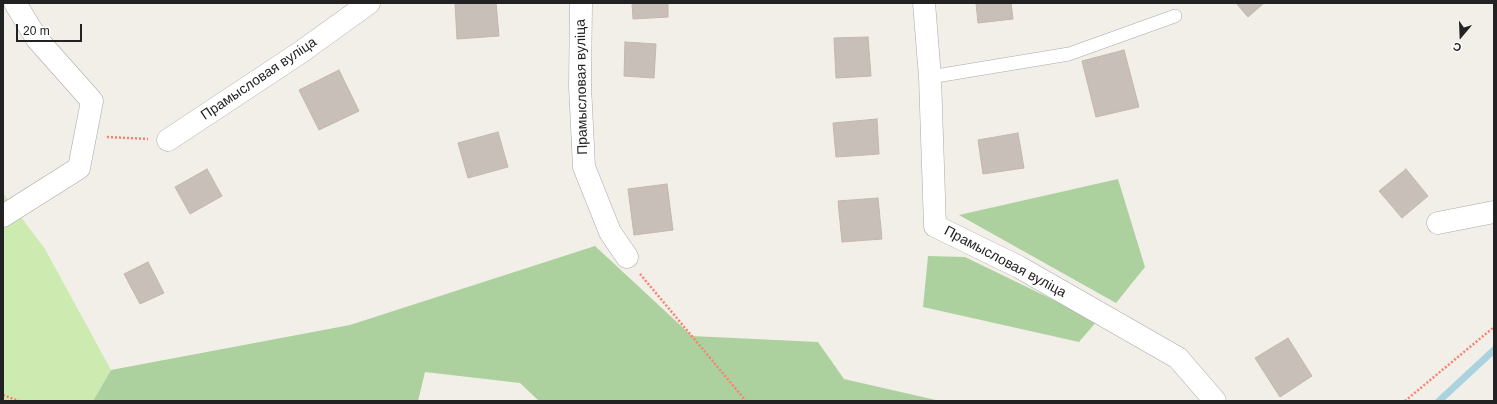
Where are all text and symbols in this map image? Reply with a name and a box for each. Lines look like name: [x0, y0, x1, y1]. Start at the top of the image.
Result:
scale bar: [18, 16, 84, 42]
north arrow: [1441, 16, 1481, 56]
street label: Прамысловая вуліца: [572, 19, 592, 155]
text: 20 m: [23, 24, 50, 38]
street label: Прамысловая вуліца: [198, 34, 320, 124]
text: С: [1451, 40, 1463, 54]
street label: Прамысловая вуліца: [941, 223, 1069, 301]

